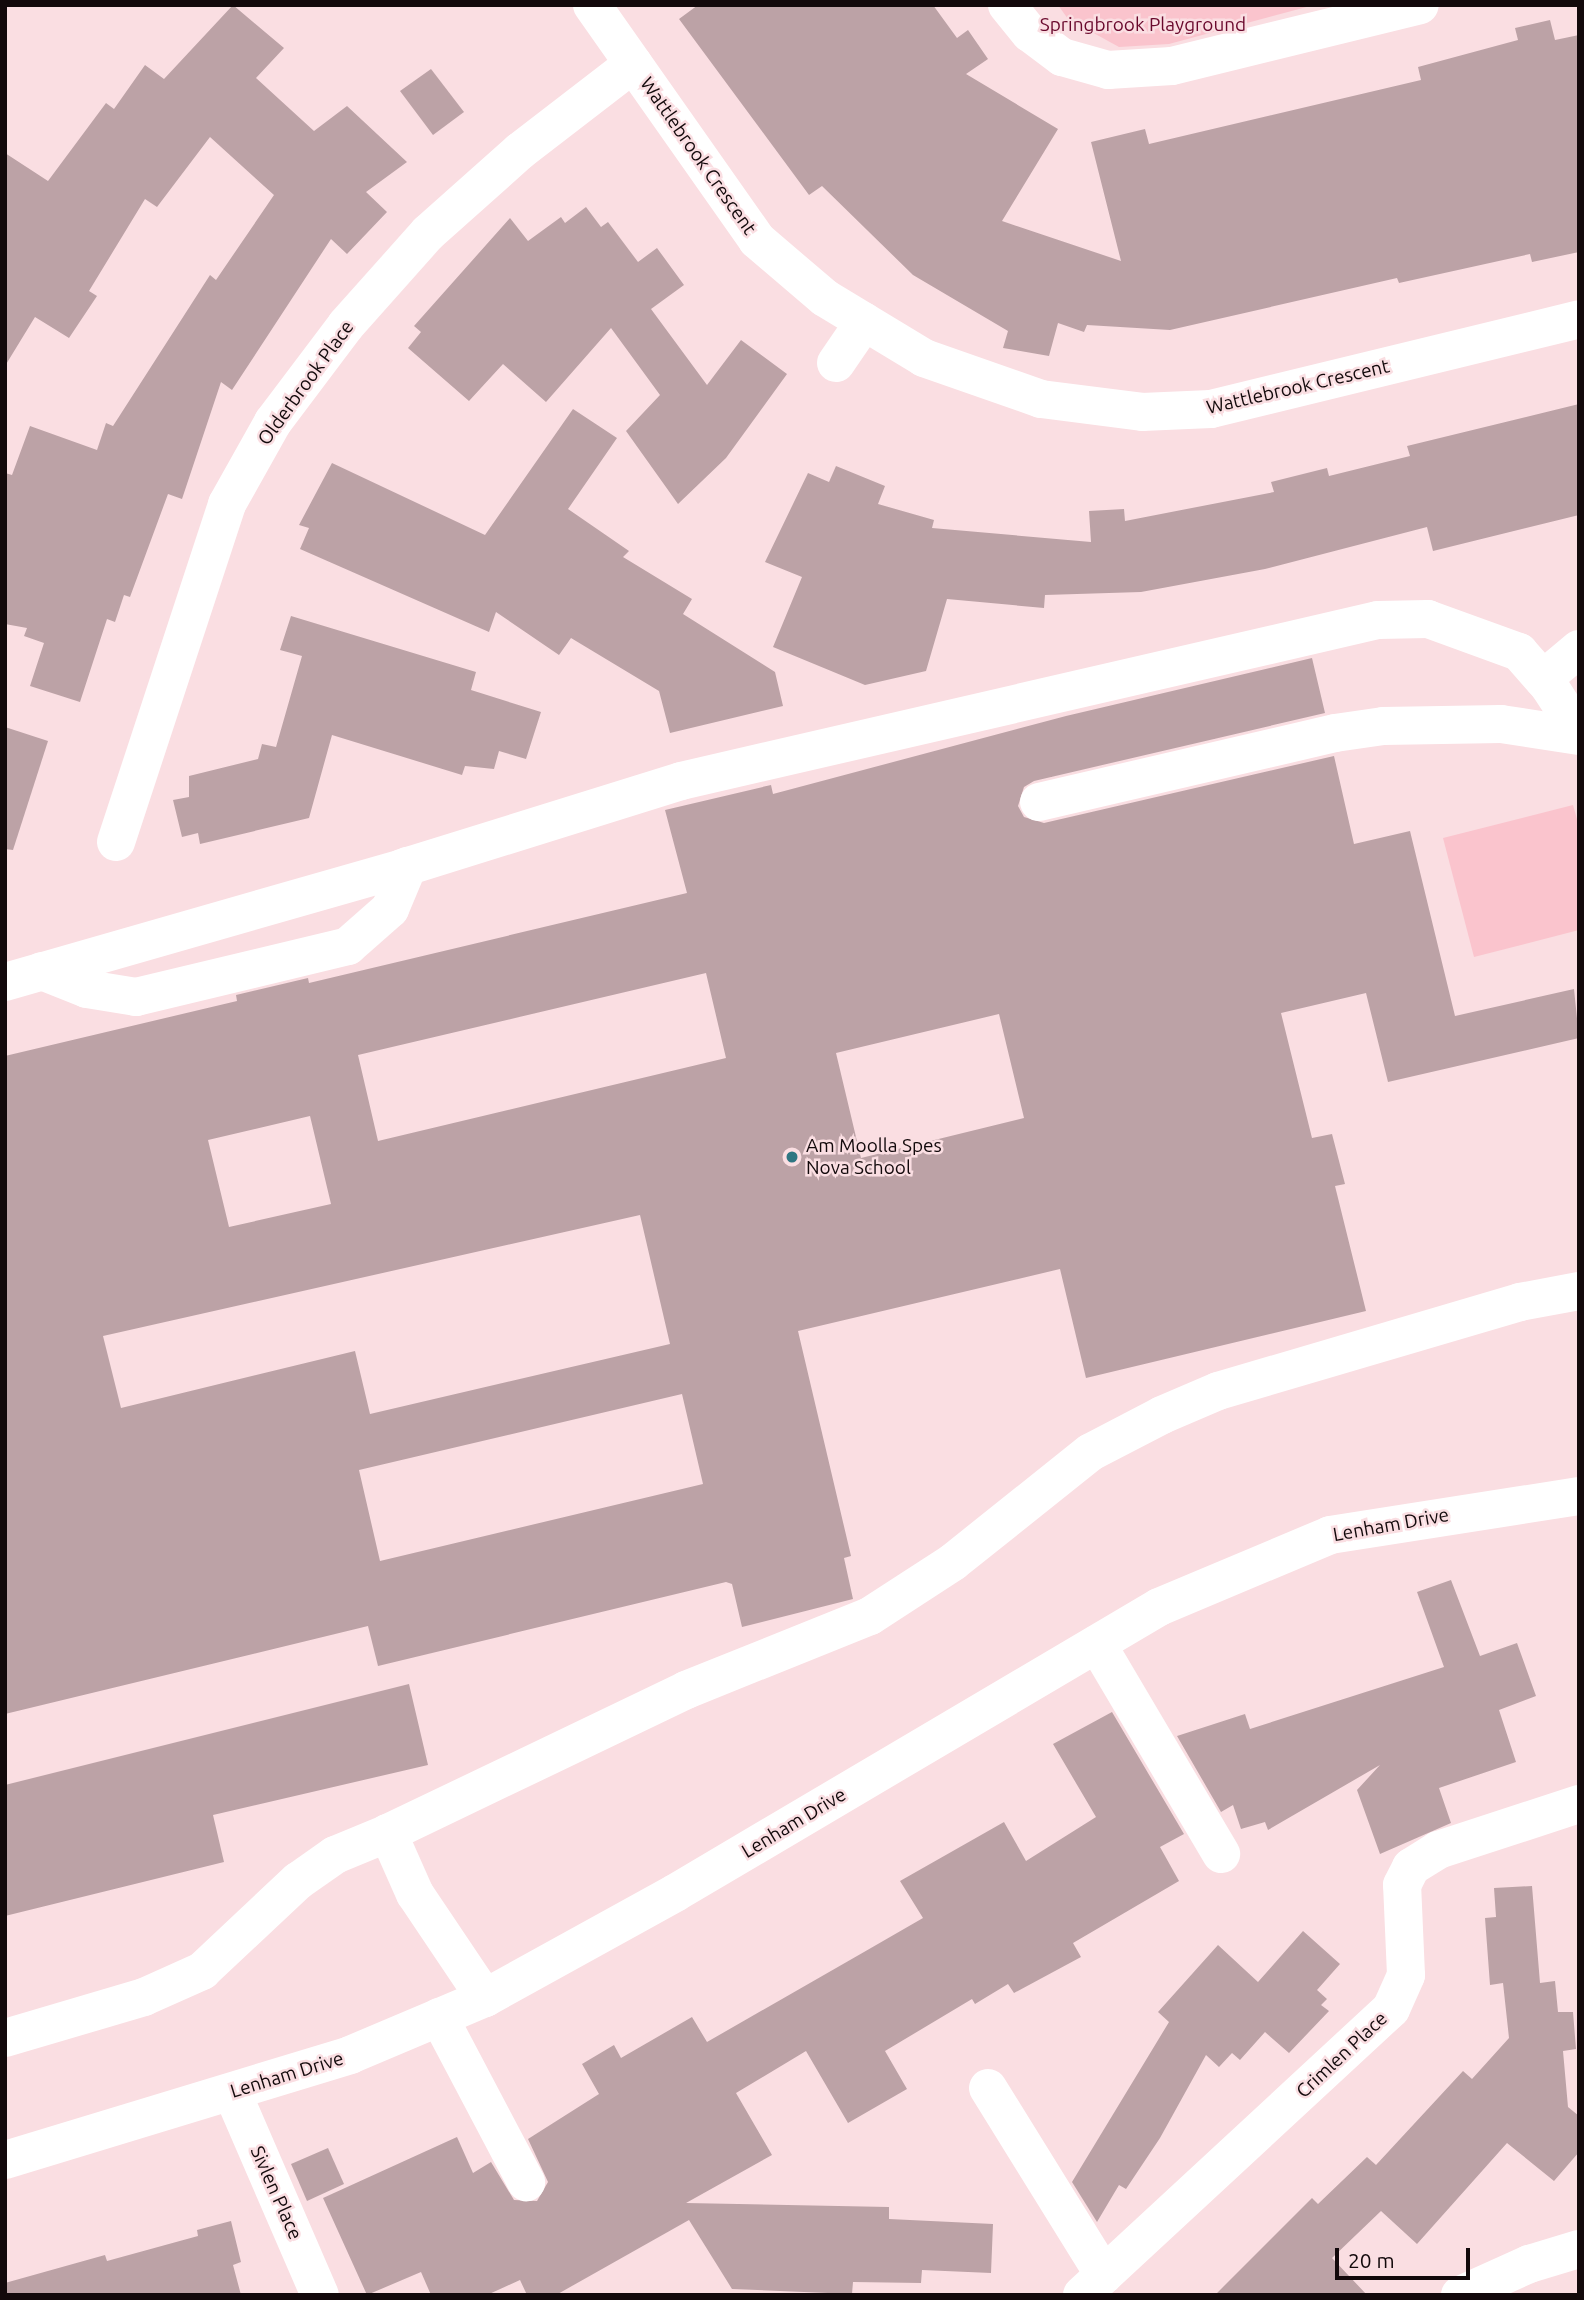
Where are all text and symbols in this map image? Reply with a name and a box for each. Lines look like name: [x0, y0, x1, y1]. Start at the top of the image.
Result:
park label: Springbrook Playground: [1040, 14, 1246, 36]
street label: Wattlebrook Crescent: [635, 73, 761, 239]
street label: Olderbrook Place: [253, 316, 359, 450]
street label: Wattlebrook Crescent: [1204, 355, 1392, 419]
place label: Am Moolla Spes Nova School: [806, 1135, 942, 1179]
marker: Am Moolla Spes Nova School: [784, 1149, 800, 1165]
street label: Lenham Drive: [1331, 1504, 1451, 1546]
street label: Lenham Drive: [738, 1783, 850, 1863]
street label: Crimlen Place: [1292, 2007, 1392, 2103]
street label: Lenham Drive: [228, 2047, 346, 2103]
street label: Sivlen Place: [245, 2143, 307, 2243]
scale bar: [1339, 2234, 1474, 2278]
text: 20 m: [1348, 2248, 1395, 2272]

